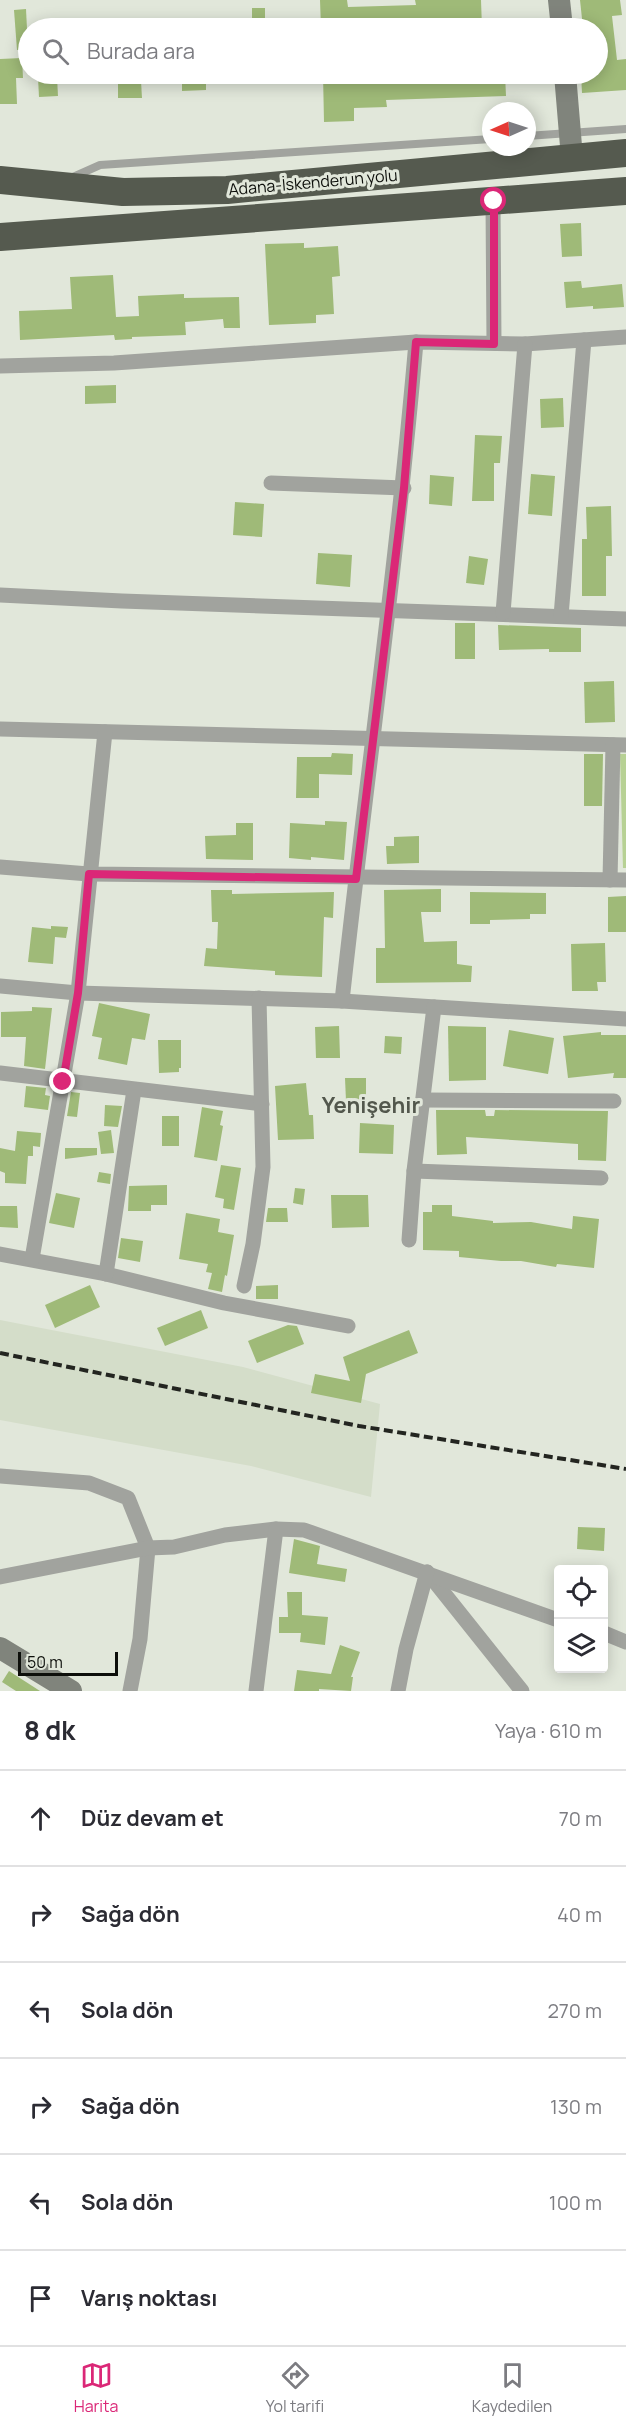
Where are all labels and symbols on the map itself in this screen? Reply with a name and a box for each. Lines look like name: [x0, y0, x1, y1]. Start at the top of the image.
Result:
north arrow: [482, 102, 536, 156]
street label: Adana-İskenderun yolu: [227, 164, 399, 200]
route start: [480, 187, 506, 213]
route end: [49, 1068, 75, 1094]
district label: Yenişehir: [322, 1090, 420, 1120]
scale bar: [18, 1649, 118, 1676]

